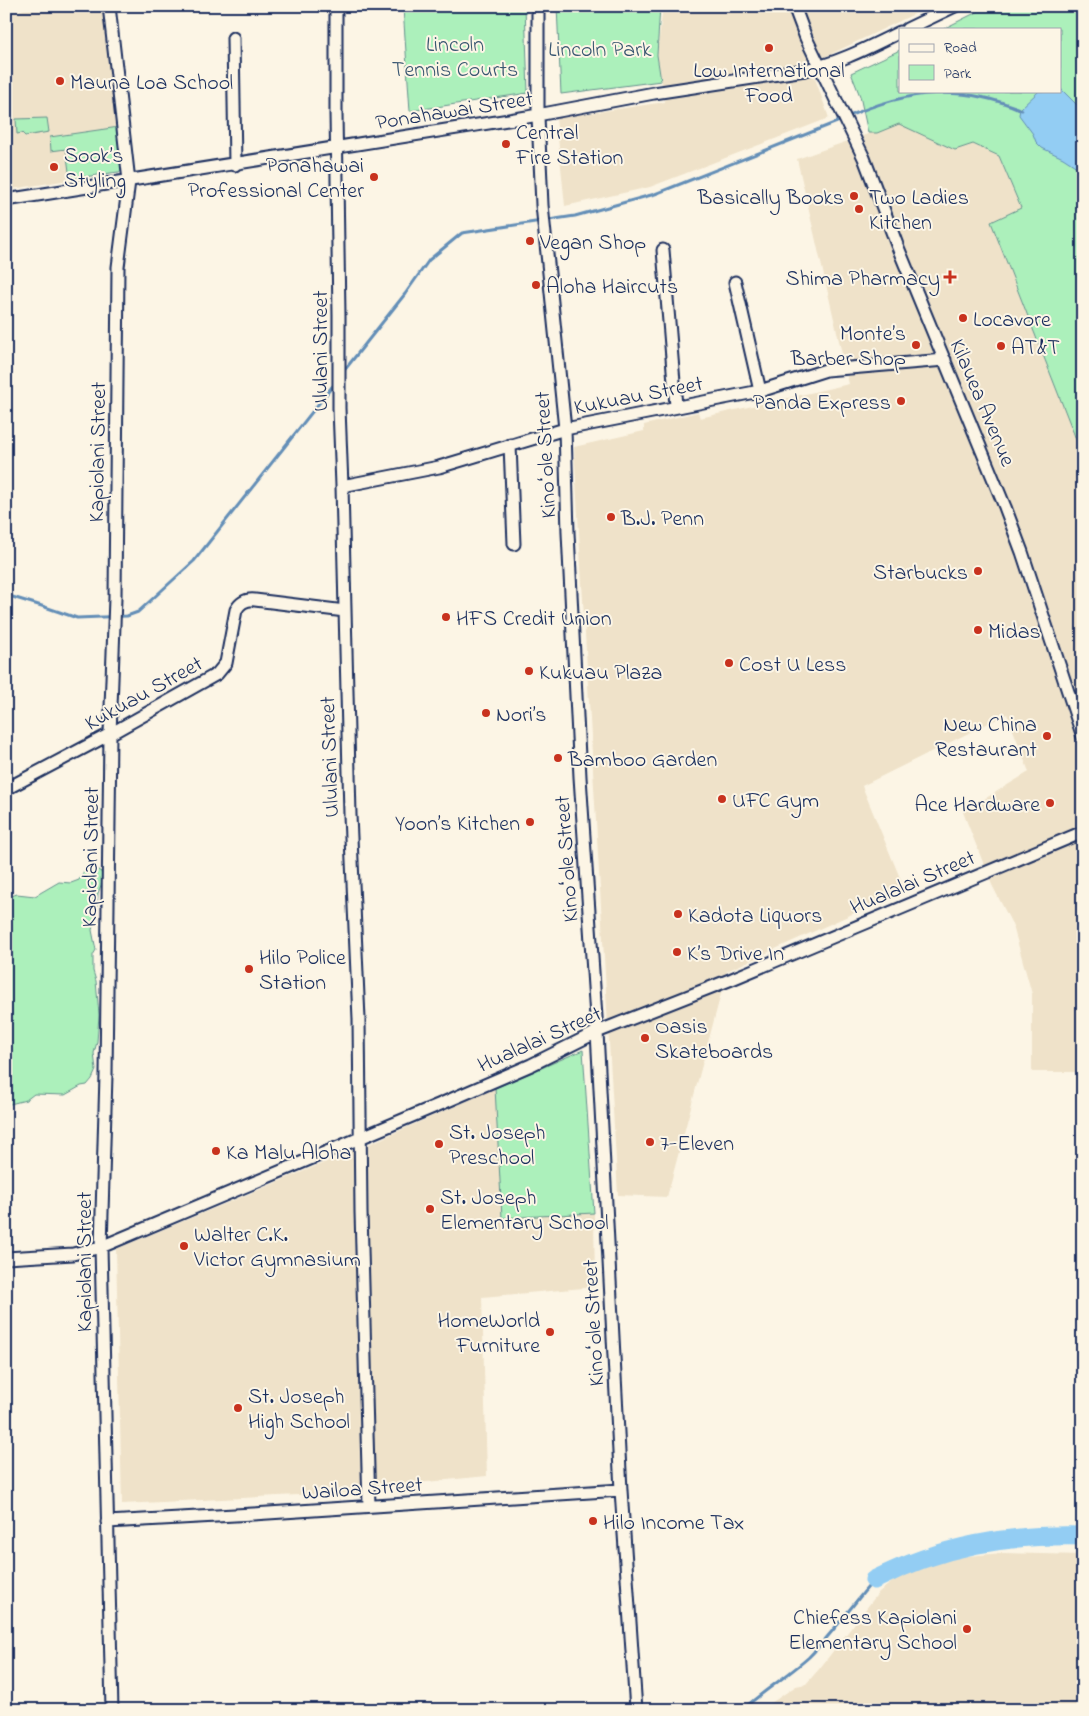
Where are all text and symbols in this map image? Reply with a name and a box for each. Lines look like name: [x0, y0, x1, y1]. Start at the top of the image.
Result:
legend: [899, 28, 1062, 92]
park label: Lincoln Tennis Courts: [392, 30, 518, 87]
park label: Lincoln Park: [548, 35, 652, 67]
text: Road: [944, 37, 977, 59]
marker: Low International Food: [763, 42, 775, 54]
place label: Low International Food: [693, 56, 845, 113]
text: Park: [944, 63, 972, 85]
place label: Mauna Loa School: [70, 68, 233, 100]
marker: Mauna Loa School: [54, 75, 66, 87]
street label: Ponahawai Street: [373, 84, 536, 140]
place label: Central Fire Station: [515, 118, 623, 175]
marker: Central Fire Station: [500, 138, 512, 150]
place label: Sook’s Styling: [64, 141, 126, 199]
place label: Ponahawai Professional Center: [188, 151, 364, 208]
marker: Sook’s Styling: [48, 161, 60, 173]
marker: Ponahawai Professional Center: [368, 171, 380, 183]
place label: Basically Books: [697, 183, 844, 216]
place label: Two Ladies Kitchen: [869, 183, 969, 240]
marker: Basically Books: [848, 190, 860, 202]
marker: Two Ladies Kitchen: [853, 203, 865, 215]
place label: Vegan Shop: [539, 228, 646, 261]
marker: Vegan Shop: [524, 235, 536, 247]
place label: Shima Pharmacy: [785, 264, 940, 297]
marker: Shima Pharmacy: [944, 271, 956, 283]
place label: Aloha Haircuts: [546, 272, 678, 304]
marker: Aloha Haircuts: [530, 279, 542, 291]
street label: Ululani Street: [306, 290, 338, 412]
place label: Locavore: [973, 305, 1051, 337]
marker: Locavore: [957, 312, 969, 324]
place label: Monte’s Barber Shop: [790, 319, 906, 376]
place label: AT&T: [1011, 333, 1060, 365]
street label: Kilauea Avenue: [940, 334, 1023, 472]
marker: Monte’s Barber Shop: [910, 339, 922, 351]
marker: AT&T: [995, 340, 1007, 352]
street label: Kukuau Street: [571, 369, 706, 425]
street label: Kapiolani Street: [82, 381, 116, 523]
place label: Panda Express: [753, 388, 891, 420]
street label: Kinoʻole Street: [528, 390, 566, 519]
marker: Panda Express: [895, 395, 907, 407]
place label: B.J. Penn: [620, 504, 704, 536]
marker: B.J. Penn: [605, 511, 617, 523]
place label: Starbucks: [873, 558, 968, 590]
marker: Starbucks: [972, 565, 984, 577]
place label: HFS Credit Union: [456, 604, 612, 636]
marker: HFS Credit Union: [440, 611, 452, 623]
place label: Midas: [988, 617, 1041, 649]
marker: Midas: [972, 624, 984, 636]
street label: Kukuau Street: [80, 649, 210, 740]
place label: Cost U Less: [739, 650, 846, 682]
marker: Cost U Less: [723, 657, 735, 669]
place label: Kukuau Plaza: [539, 658, 662, 690]
marker: Kukuau Plaza: [523, 665, 535, 677]
street label: Ululani Street: [313, 695, 349, 818]
place label: Nori’s: [496, 700, 547, 732]
marker: Nori’s: [480, 707, 492, 719]
place label: New China Restaurant: [935, 710, 1038, 767]
marker: New China Restaurant: [1041, 730, 1053, 742]
place label: Bamboo Garden: [567, 745, 717, 777]
marker: Bamboo Garden: [552, 752, 564, 764]
street label: Kapiolani Street: [75, 786, 109, 928]
place label: UFC Gym: [732, 786, 819, 819]
place label: Ace Hardware: [914, 790, 1040, 822]
marker: UFC Gym: [716, 793, 728, 805]
street label: Kinoʻole Street: [548, 794, 588, 923]
marker: Ace Hardware: [1044, 797, 1056, 809]
place label: Yoon’s Kitchen: [395, 809, 520, 841]
marker: Yoon’s Kitchen: [524, 816, 536, 828]
street label: Hualalai Street: [846, 843, 981, 925]
place label: Kadota Liquors: [688, 901, 822, 933]
marker: Kadota Liquors: [672, 908, 684, 920]
place label: K’s Drive In: [687, 939, 784, 971]
place label: Hilo Police Station: [259, 943, 346, 1000]
marker: K’s Drive In: [671, 946, 683, 958]
marker: Hilo Police Station: [243, 963, 255, 975]
street label: Hualalai Street: [473, 999, 608, 1082]
place label: Oasis Skateboards: [655, 1012, 773, 1069]
marker: Oasis Skateboards: [639, 1032, 651, 1044]
place label: St. Joseph Preschool: [449, 1118, 546, 1175]
place label: 7-Eleven: [660, 1129, 734, 1161]
marker: 7-Eleven: [644, 1136, 656, 1148]
place label: Ka Malu Aloha: [226, 1138, 351, 1170]
marker: St. Joseph Preschool: [433, 1138, 445, 1150]
marker: Ka Malu Aloha: [210, 1145, 222, 1157]
place label: St. Joseph Elementary School: [440, 1183, 609, 1241]
street label: Kapiolani Street: [70, 1191, 102, 1332]
marker: St. Joseph Elementary School: [424, 1203, 436, 1215]
place label: Walter C.K. Victor Gymnasium: [193, 1220, 361, 1278]
marker: Walter C.K. Victor Gymnasium: [178, 1240, 190, 1252]
street label: Kinoʻole Street: [576, 1258, 614, 1387]
place label: HomeWorld Furniture: [437, 1306, 540, 1363]
marker: HomeWorld Furniture: [544, 1326, 556, 1338]
place label: St. Joseph High School: [248, 1382, 350, 1440]
marker: St. Joseph High School: [232, 1402, 244, 1414]
street label: Wailoa Street: [301, 1470, 424, 1510]
place label: Hilo Income Tax: [603, 1508, 745, 1540]
marker: Hilo Income Tax: [587, 1515, 599, 1527]
place label: Chiefess Kapiolani Elementary School: [788, 1603, 957, 1661]
marker: Chiefess Kapiolani Elementary School: [961, 1623, 973, 1635]

